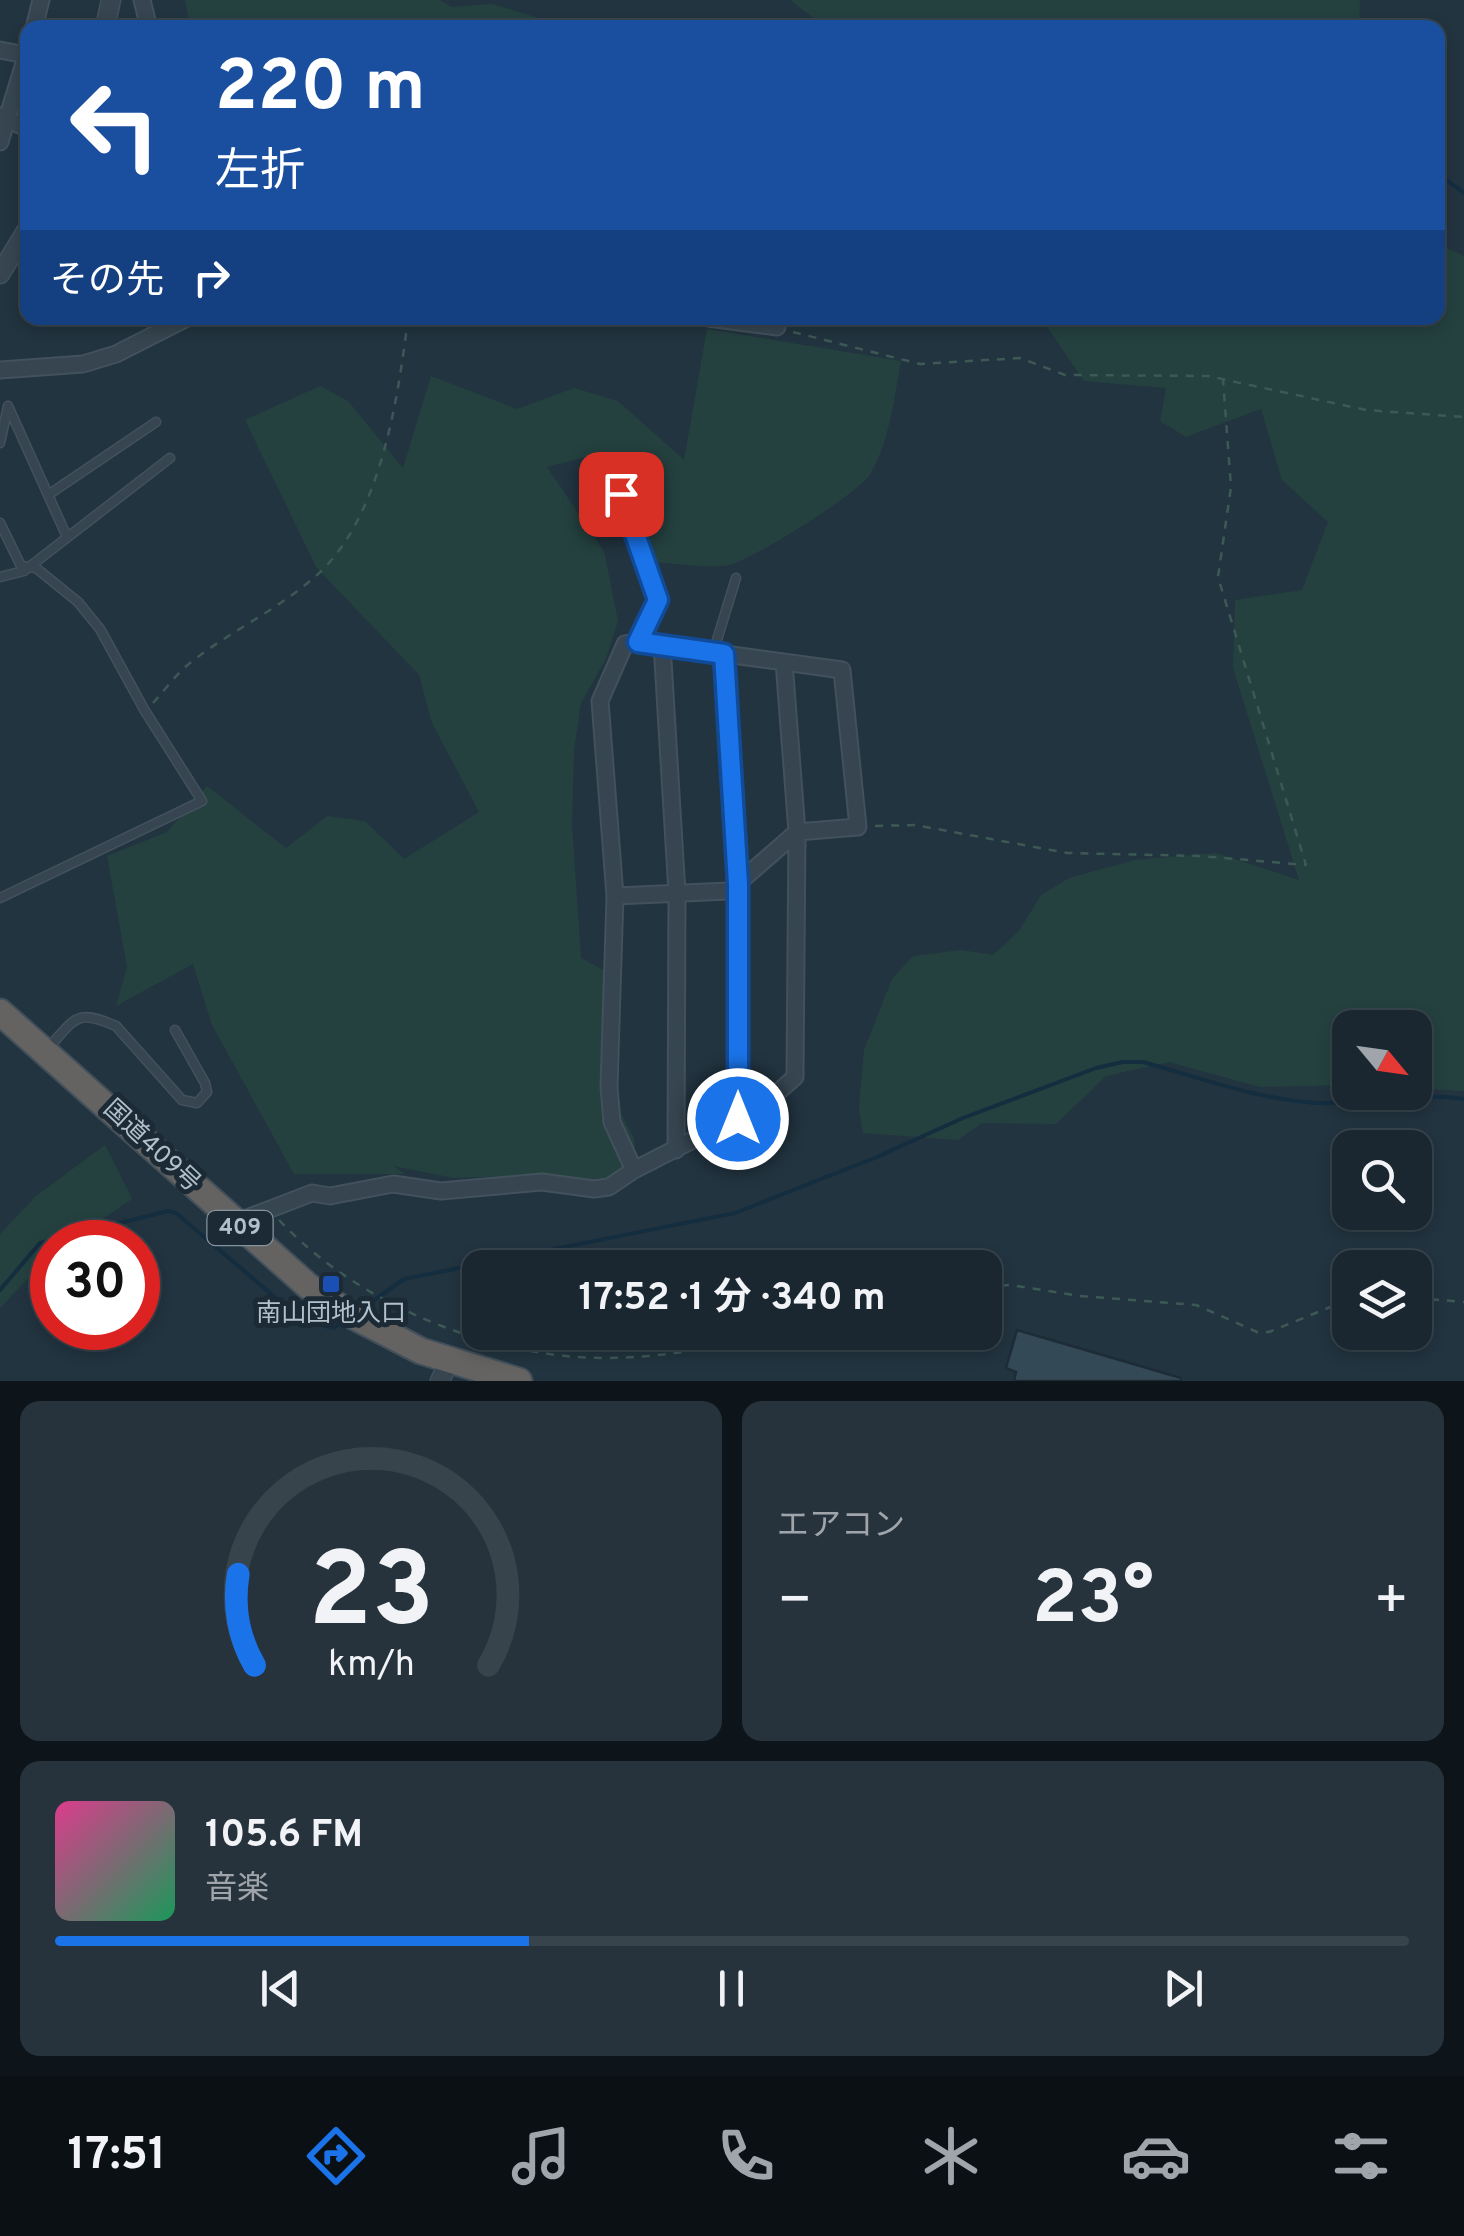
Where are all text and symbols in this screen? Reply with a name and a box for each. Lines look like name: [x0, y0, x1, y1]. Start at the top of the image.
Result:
text: 220 m: [215, 46, 425, 135]
icon: left: [50, 60, 180, 190]
text: 左折: [215, 145, 305, 202]
icon: right: [184, 250, 239, 305]
text: その先: [50, 258, 164, 307]
pin: [579, 452, 664, 537]
icon: arrive: [594, 467, 649, 522]
north arrow: [1332, 1010, 1432, 1110]
map controls: [1332, 1010, 1432, 1350]
position arrow: [686, 1067, 790, 1171]
street label: 国道409号: [96, 1094, 206, 1200]
button: search: [1332, 1130, 1432, 1230]
road number: 409: [208, 1211, 272, 1245]
speed limit sign: 30: [30, 1220, 160, 1350]
button: layers: [1332, 1250, 1432, 1350]
marker: 南山団地入口: [320, 1273, 342, 1295]
text: 17:52 · 1 分 · 340 m: [579, 1275, 885, 1324]
place label: 南山団地入口: [256, 1299, 406, 1331]
text: エアコン: [777, 1507, 905, 1547]
text: 23: [308, 1531, 434, 1663]
text: 23°: [1032, 1555, 1154, 1650]
text: −: [777, 1568, 812, 1638]
text: +: [1374, 1568, 1409, 1638]
text: km/h: [328, 1643, 414, 1689]
text: 105.6 FM: [205, 1812, 363, 1861]
text: 音楽: [205, 1870, 269, 1910]
icon: previous: [253, 1961, 308, 2016]
icon: pause: [704, 1961, 759, 2016]
icon: next: [1156, 1961, 1211, 2016]
icon: directions: [301, 2121, 371, 2191]
icon: music: [506, 2121, 576, 2191]
icon: phone: [711, 2121, 781, 2191]
icon: climate: [916, 2121, 986, 2191]
icon: car: [1121, 2121, 1191, 2191]
icon: filters: [1326, 2121, 1396, 2191]
text: 17:51: [68, 2128, 166, 2185]

